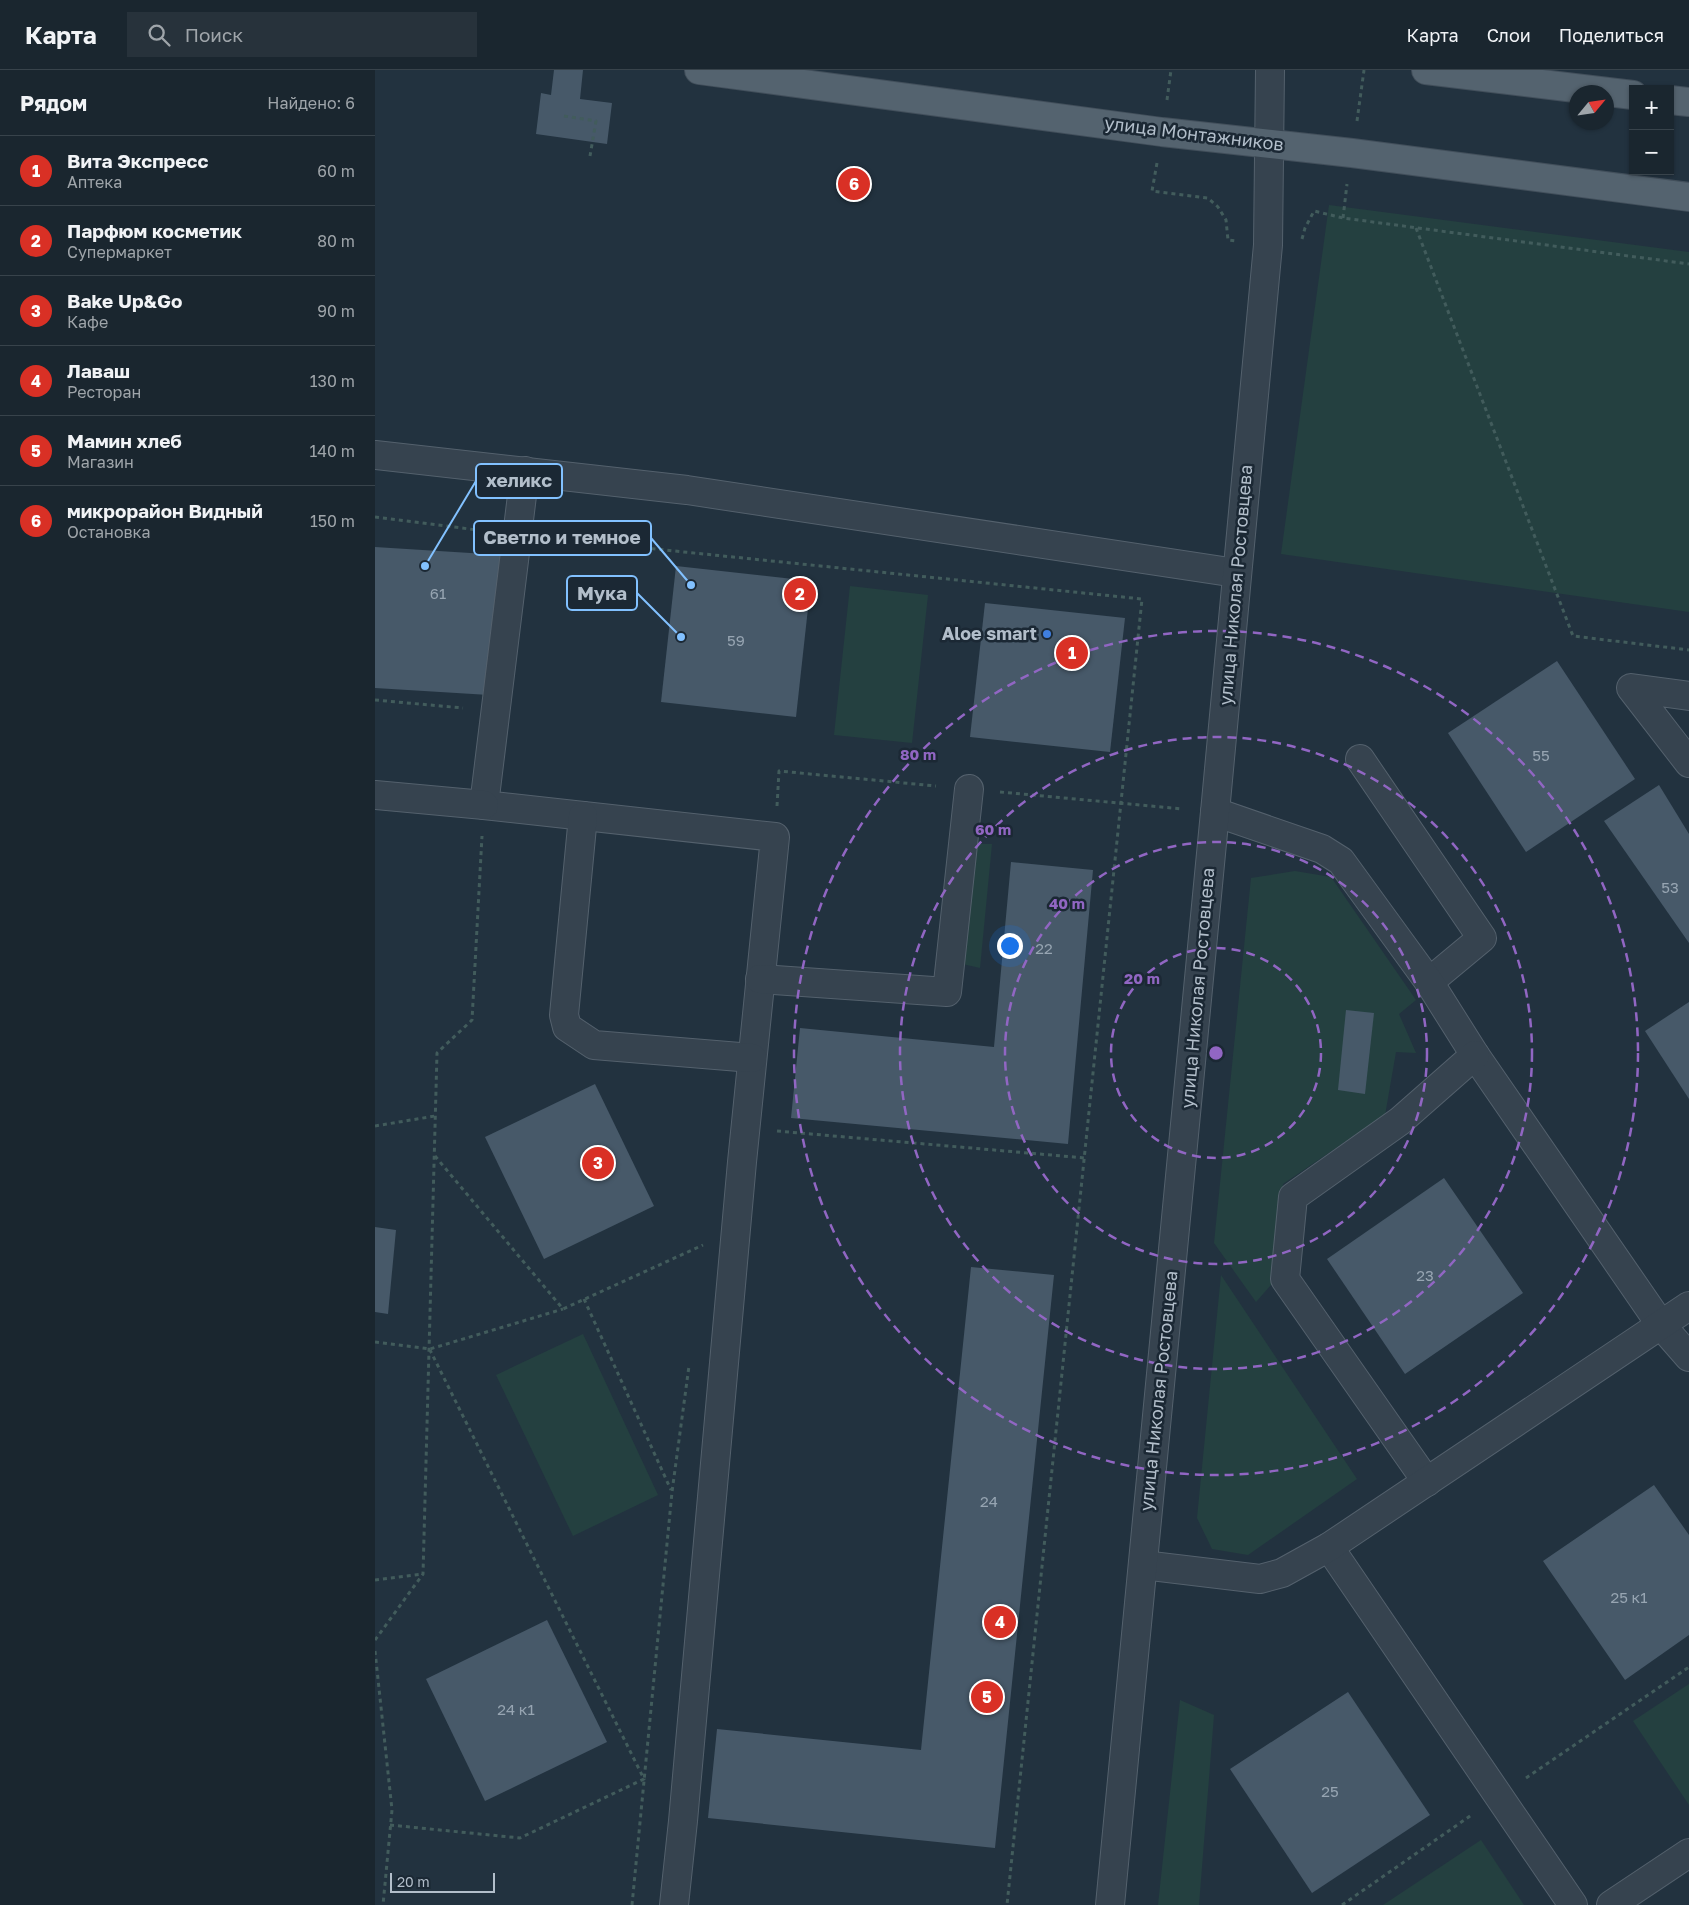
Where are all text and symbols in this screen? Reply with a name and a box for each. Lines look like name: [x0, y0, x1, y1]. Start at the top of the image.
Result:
search box: [127, 12, 477, 57]
text: Карта: [25, 20, 97, 49]
icon: search: [145, 21, 173, 49]
text: Поиск: [185, 23, 243, 46]
text: Карта: [1407, 24, 1459, 46]
text: Слои: [1487, 24, 1531, 46]
text: Поделиться: [1559, 24, 1664, 46]
north arrow: [1569, 85, 1614, 130]
map controls: [1629, 85, 1674, 175]
button: +: [1629, 85, 1674, 130]
text: Рядом: [20, 90, 87, 116]
text: Найдено: 6: [267, 93, 355, 113]
street label: улица Монтажников: [1103, 111, 1285, 155]
button: −: [1629, 130, 1674, 175]
text: Вита Экспресс: [67, 149, 208, 172]
text: 1: [32, 161, 40, 181]
text: 60 m: [317, 161, 355, 181]
pin: 6: [838, 165, 870, 203]
text: Аптека: [67, 172, 122, 192]
text: Парфюм косметик: [67, 219, 242, 242]
text: 2: [31, 231, 41, 251]
text: 80 m: [317, 231, 355, 251]
text: Супермаркет: [67, 242, 172, 262]
text: Bake Up&Go: [67, 289, 182, 312]
text: 3: [31, 301, 41, 321]
text: 90 m: [317, 301, 355, 321]
text: Кафе: [67, 312, 108, 332]
text: Лаваш: [67, 359, 130, 382]
text: 4: [31, 371, 41, 391]
text: 130 m: [310, 371, 355, 391]
text: Ресторан: [67, 382, 141, 402]
text: Мамин хлеб: [67, 429, 182, 452]
text: 5: [31, 441, 41, 461]
text: 140 m: [309, 441, 355, 461]
text: Магазин: [67, 452, 134, 472]
callout: хеликс: [476, 464, 562, 498]
street label: улица Николая Ростовцева: [1214, 464, 1256, 706]
text: хеликс: [486, 468, 552, 491]
text: микрорайон Видный: [67, 499, 263, 522]
text: 6: [31, 511, 41, 531]
text: 150 m: [310, 511, 355, 531]
callout: Светло и темное: [474, 521, 651, 555]
text: Остановка: [67, 522, 151, 542]
text: Светло и темное: [483, 525, 641, 548]
pin: 2: [784, 575, 816, 613]
callout: Мука: [567, 576, 637, 610]
text: Мука: [577, 581, 627, 604]
house number: 61: [430, 584, 446, 602]
place label: Aloe smart: [942, 622, 1037, 644]
marker: Aloe smart: [1041, 628, 1053, 640]
house number: 59: [727, 631, 745, 649]
pin: 1: [1056, 634, 1088, 672]
text: 80 m: [900, 745, 936, 763]
house number: 55: [1532, 746, 1550, 764]
text: 60 m: [975, 820, 1011, 838]
street label: улица Николая Ростовцева: [1176, 867, 1218, 1109]
house number: 53: [1661, 878, 1679, 896]
text: 40 m: [1049, 894, 1085, 912]
your location: [997, 933, 1023, 959]
house number: 22: [1035, 939, 1053, 957]
text: 20 m: [1124, 969, 1160, 987]
centre of rings: [1207, 1044, 1225, 1062]
pin: 3: [582, 1144, 614, 1182]
house number: 23: [1416, 1266, 1434, 1284]
street label: улица Николая Ростовцева: [1134, 1270, 1182, 1512]
house number: 24: [980, 1492, 998, 1510]
house number: 25 к1: [1610, 1588, 1648, 1606]
pin: 4: [984, 1603, 1016, 1641]
pin: 5: [971, 1678, 1003, 1716]
house number: 24 к1: [497, 1700, 535, 1718]
house number: 25: [1321, 1782, 1339, 1800]
scale bar: [390, 1870, 495, 1893]
text: 20 m: [397, 1873, 430, 1890]

